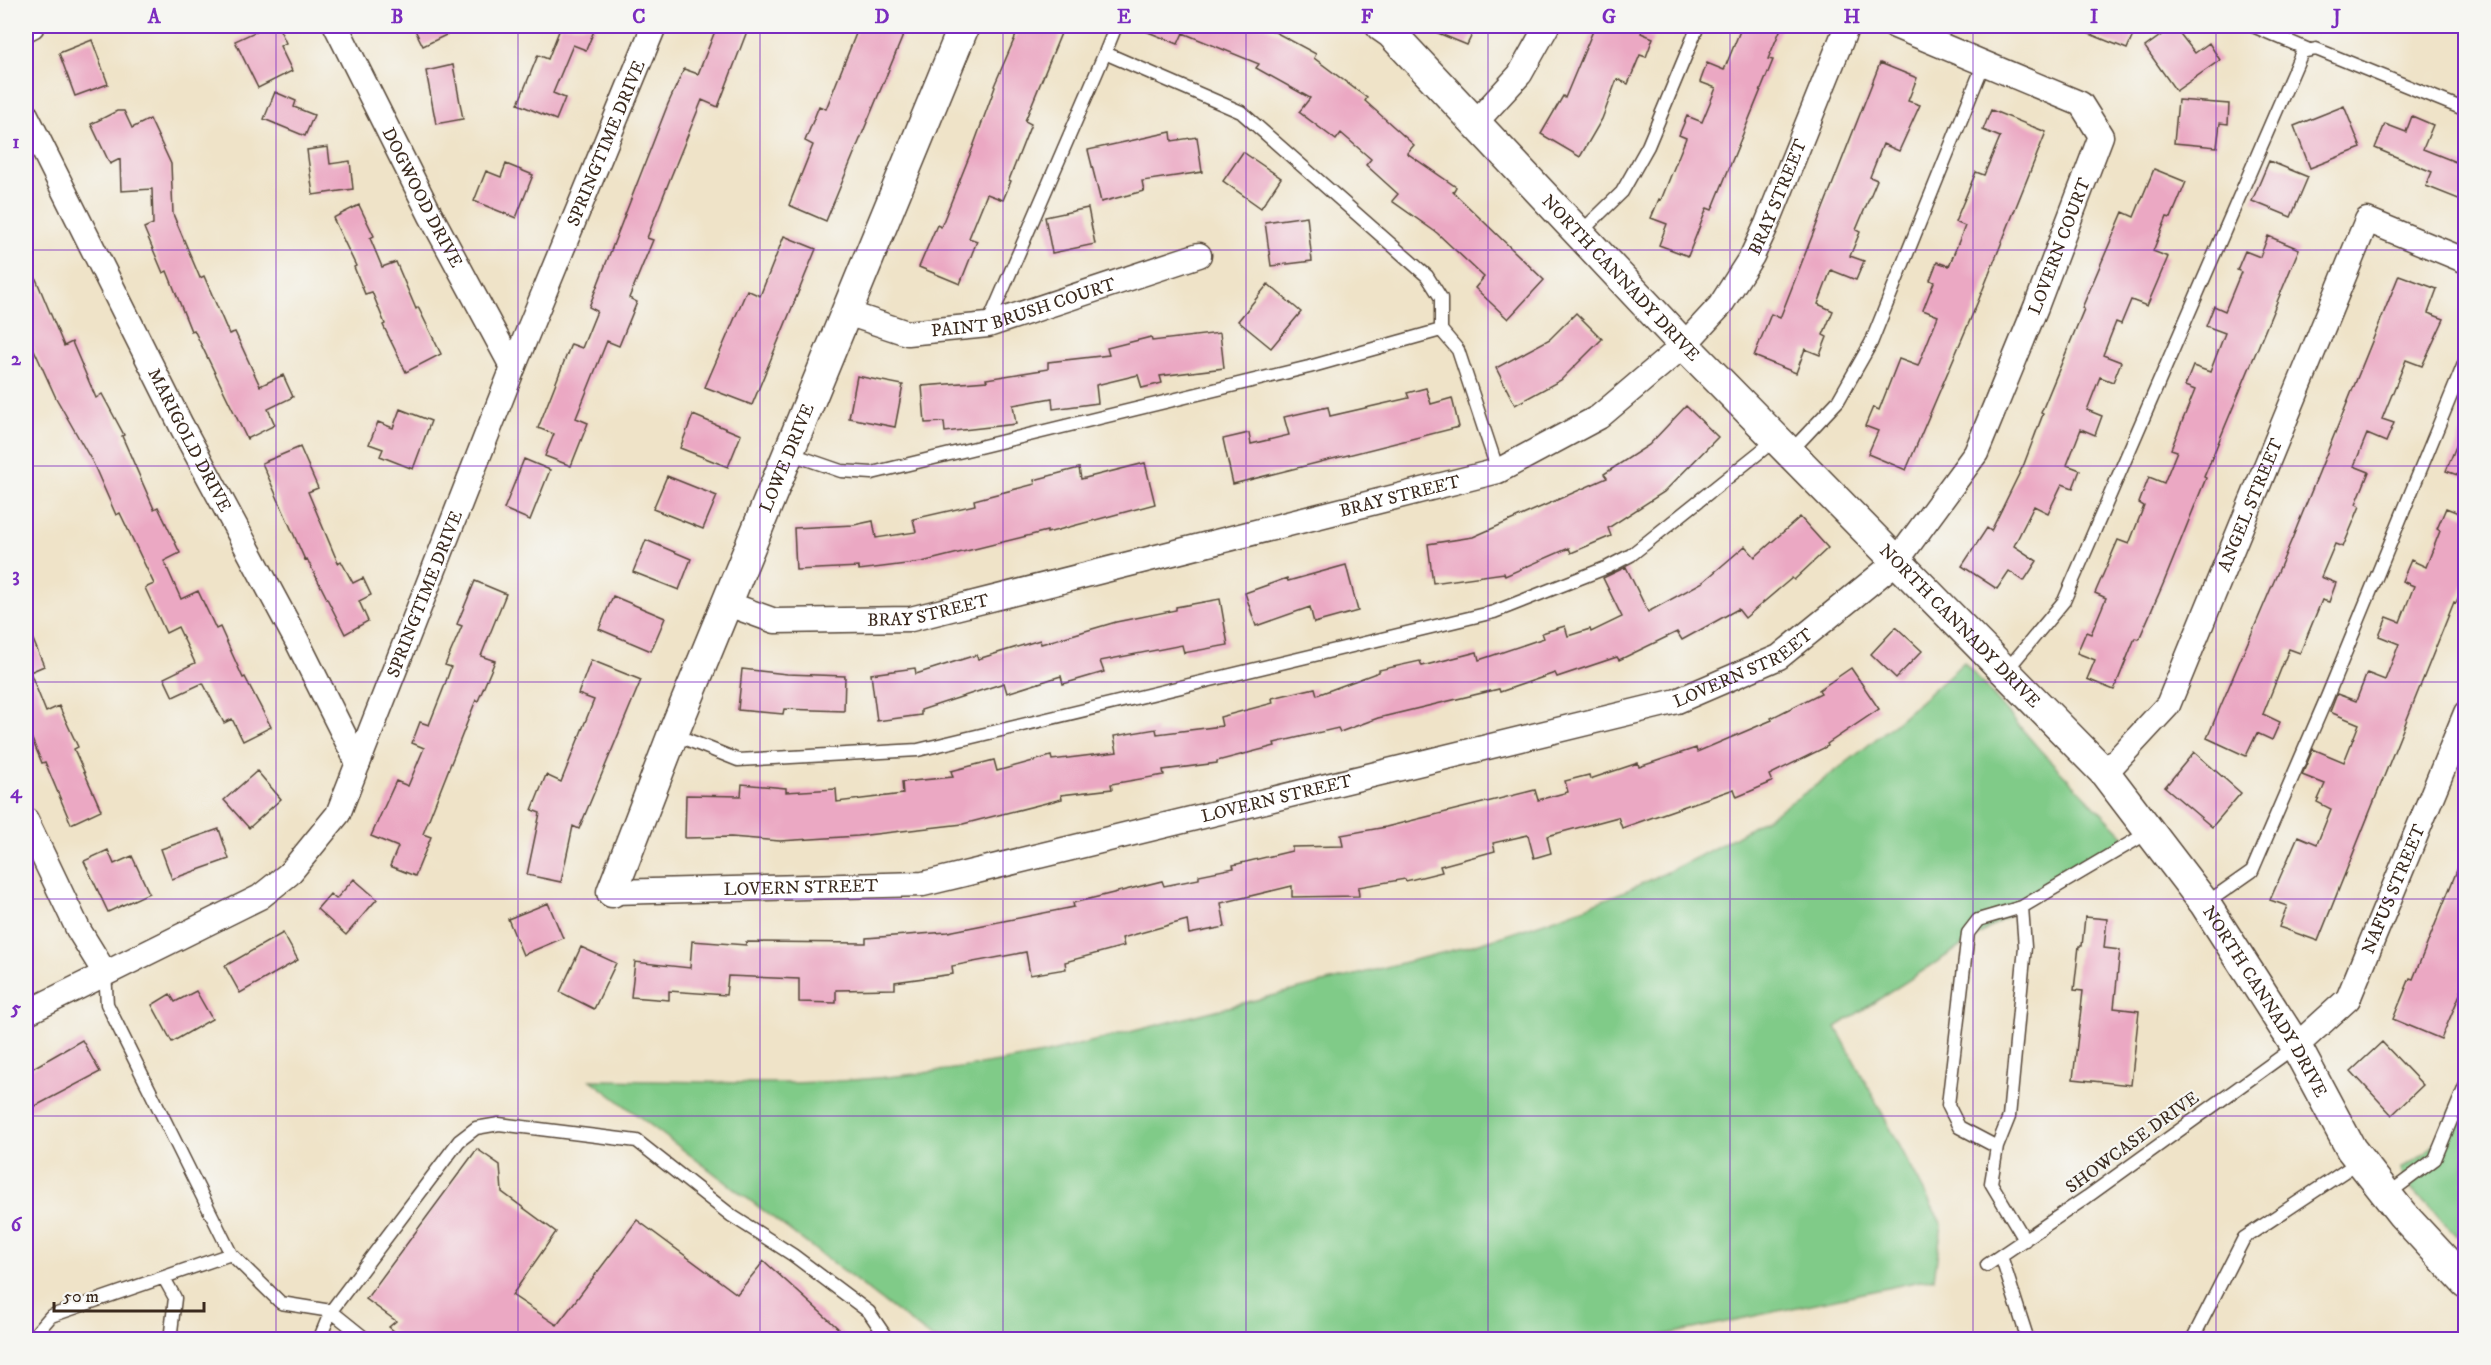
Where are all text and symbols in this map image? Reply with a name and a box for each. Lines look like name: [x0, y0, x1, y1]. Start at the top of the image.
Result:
text: A: [147, 5, 162, 30]
text: B: [391, 5, 403, 30]
text: C: [632, 5, 646, 30]
text: D: [875, 5, 890, 30]
text: E: [1117, 5, 1131, 30]
text: F: [1361, 5, 1374, 30]
text: G: [1602, 5, 1616, 30]
text: H: [1844, 5, 1861, 30]
text: I: [2090, 5, 2098, 30]
text: J: [2331, 5, 2341, 30]
street label: SPRINGTIME DRIVE: [563, 57, 651, 230]
street label: DOGWOOD DRIVE: [377, 124, 467, 272]
text: 1: [12, 130, 20, 155]
street label: BRAY STREET: [1744, 136, 1812, 259]
street label: LOVERN COURT: [2024, 175, 2096, 318]
street label: NORTH CANNADY DRIVE: [1537, 190, 1704, 367]
street label: PAINT BRUSH COURT: [930, 273, 1119, 343]
text: 2: [11, 347, 22, 372]
street label: MARIGOLD DRIVE: [142, 365, 236, 516]
street label: LOWE DRIVE: [755, 400, 820, 516]
street label: ANGEL STREET: [2214, 435, 2288, 575]
street label: BRAY STREET: [1337, 471, 1463, 523]
street label: SPRINGTIME DRIVE: [383, 508, 468, 681]
street label: NORTH CANNADY DRIVE: [1874, 540, 2045, 713]
text: 3: [12, 563, 20, 588]
street label: BRAY STREET: [867, 590, 992, 632]
street label: LOVERN STREET: [1670, 624, 1818, 713]
street label: LOVERN STREET: [1199, 770, 1355, 828]
text: 4: [10, 780, 23, 805]
street label: NAFUS STREET: [2358, 821, 2431, 958]
street label: LOVERN STREET: [723, 875, 879, 901]
street label: NORTH CANNADY DRIVE: [2197, 902, 2331, 1102]
text: 5: [10, 996, 21, 1021]
street label: SHOWCASE DRIVE: [2062, 1087, 2204, 1199]
text: 6: [11, 1213, 23, 1238]
scale bar: [54, 1275, 204, 1313]
text: 50 m: [63, 1286, 99, 1308]

